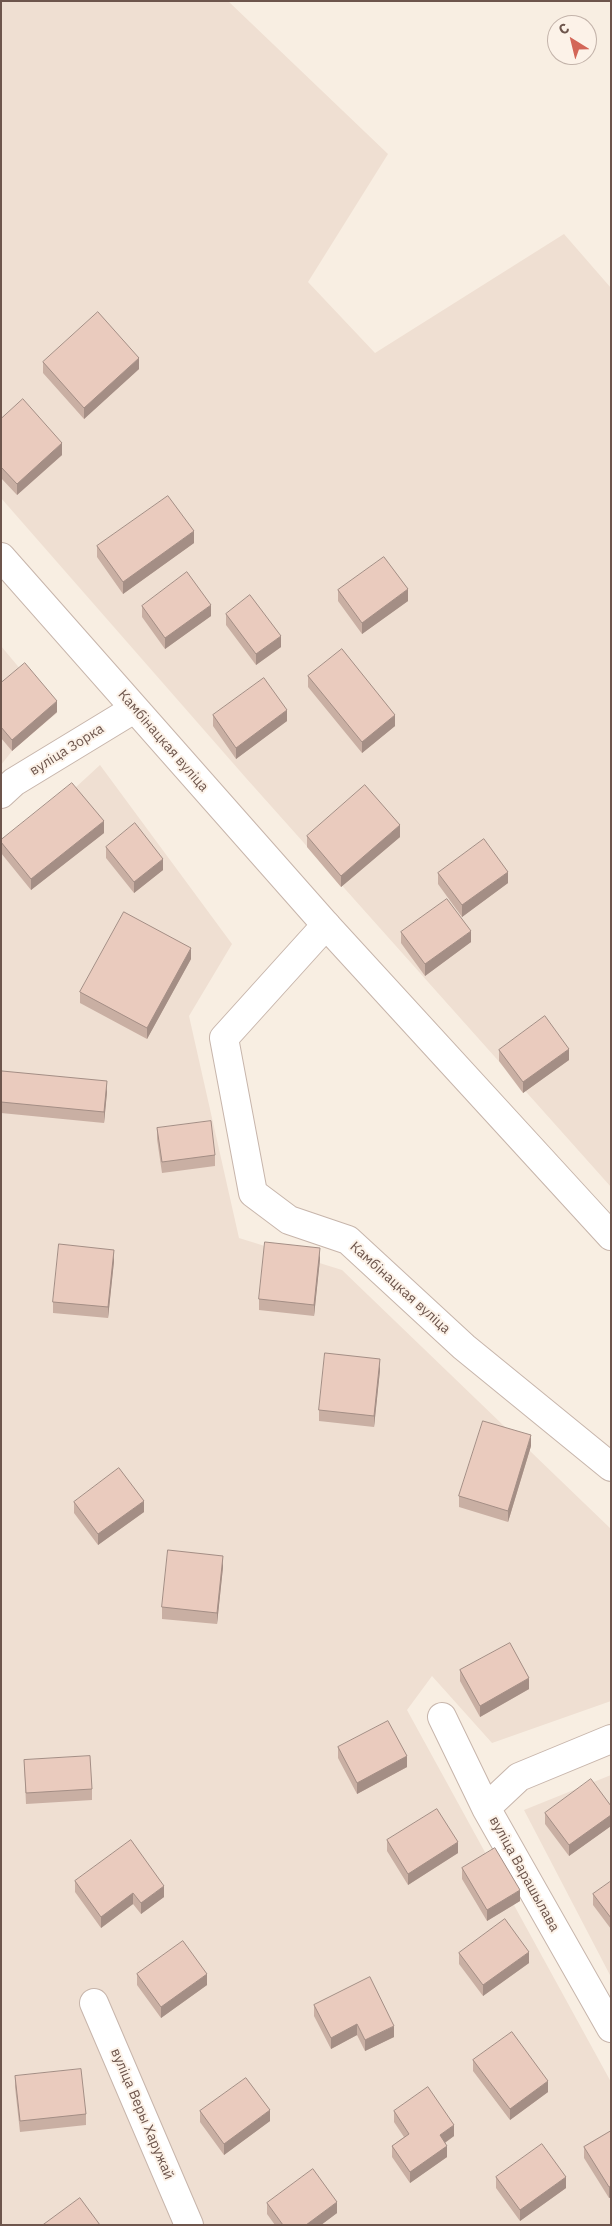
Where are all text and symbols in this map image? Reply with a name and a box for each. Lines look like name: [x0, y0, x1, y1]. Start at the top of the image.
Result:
north arrow: [547, 15, 597, 65]
text: С: [555, 19, 573, 39]
street label: Камбінацкая вуліца: [114, 687, 212, 795]
street label: вуліца Зорка: [27, 721, 107, 779]
street label: Камбінацкая вуліца: [346, 1238, 454, 1338]
street label: вуліца Варашылава: [485, 1813, 563, 1935]
street label: вуліца Веры Харужай: [107, 2046, 177, 2182]

